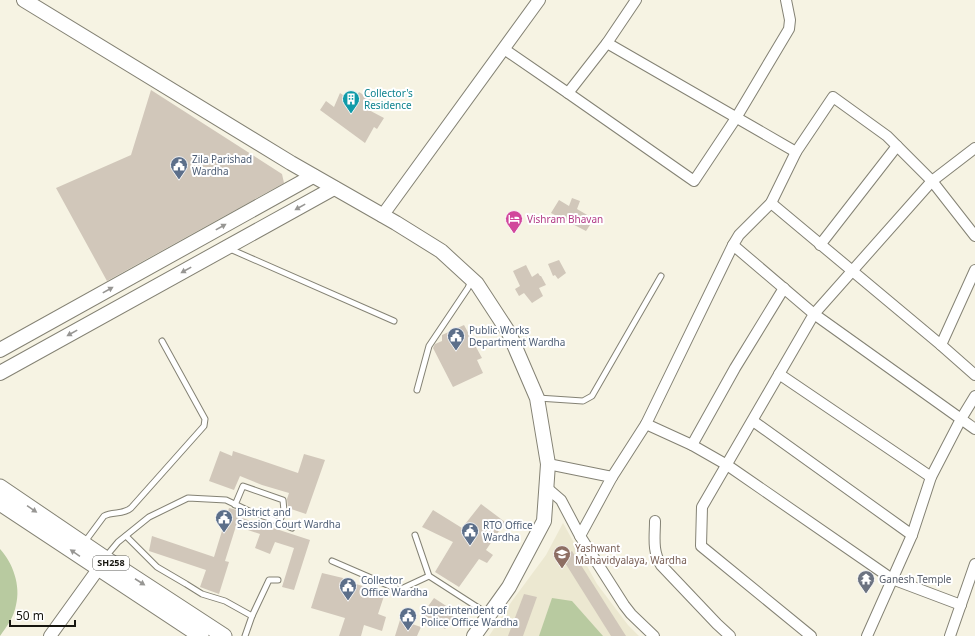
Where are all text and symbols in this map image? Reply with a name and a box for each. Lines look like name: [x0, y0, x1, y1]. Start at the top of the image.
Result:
place label: Collector's Residence: [364, 86, 413, 112]
building icon: Collector's Residence: [341, 89, 361, 114]
place label: Zila Parishad Wardha: [192, 152, 252, 178]
public building icon: Zila Parishad Wardha: [169, 155, 189, 180]
one-way arrow: [294, 204, 306, 210]
hotel icon: Vishram Bhavan: [504, 209, 524, 234]
place label: Vishram Bhavan: [527, 212, 603, 226]
one-way arrow: [215, 223, 227, 230]
one-way arrow: [180, 267, 192, 273]
one-way arrow: [102, 286, 113, 293]
place label: Public Works Department Wardha: [469, 323, 565, 349]
public building icon: Public Works Department Wardha: [446, 326, 466, 351]
one-way arrow: [67, 330, 78, 337]
one-way arrow: [27, 505, 37, 513]
place label: District and Session Court Wardha: [237, 505, 341, 531]
public building icon: District and Session Court Wardha: [214, 508, 234, 533]
place label: RTO Office Wardha: [483, 518, 533, 544]
public building icon: RTO Office Wardha: [460, 521, 480, 546]
place label: Yashwant Mahavidyalaya, Wardha: [575, 541, 687, 567]
school or university icon: Yashwant Mahavidyalaya, Wardha: [552, 544, 572, 569]
one-way arrow: [70, 549, 80, 557]
road number: SH258: [93, 556, 129, 570]
temple icon: Ganesh Temple: [856, 569, 876, 594]
place label: Ganesh Temple: [879, 572, 952, 586]
place label: Collector Office Wardha: [361, 573, 428, 599]
public building icon: Collector Office Wardha: [338, 576, 358, 601]
one-way arrow: [134, 578, 146, 585]
scale bar: [10, 602, 75, 628]
place label: Superintendent of Police Office Wardha: [421, 603, 518, 629]
public building icon: Superintendent of Police Office Wardha: [398, 606, 418, 631]
text: 50 m: [16, 607, 44, 624]

